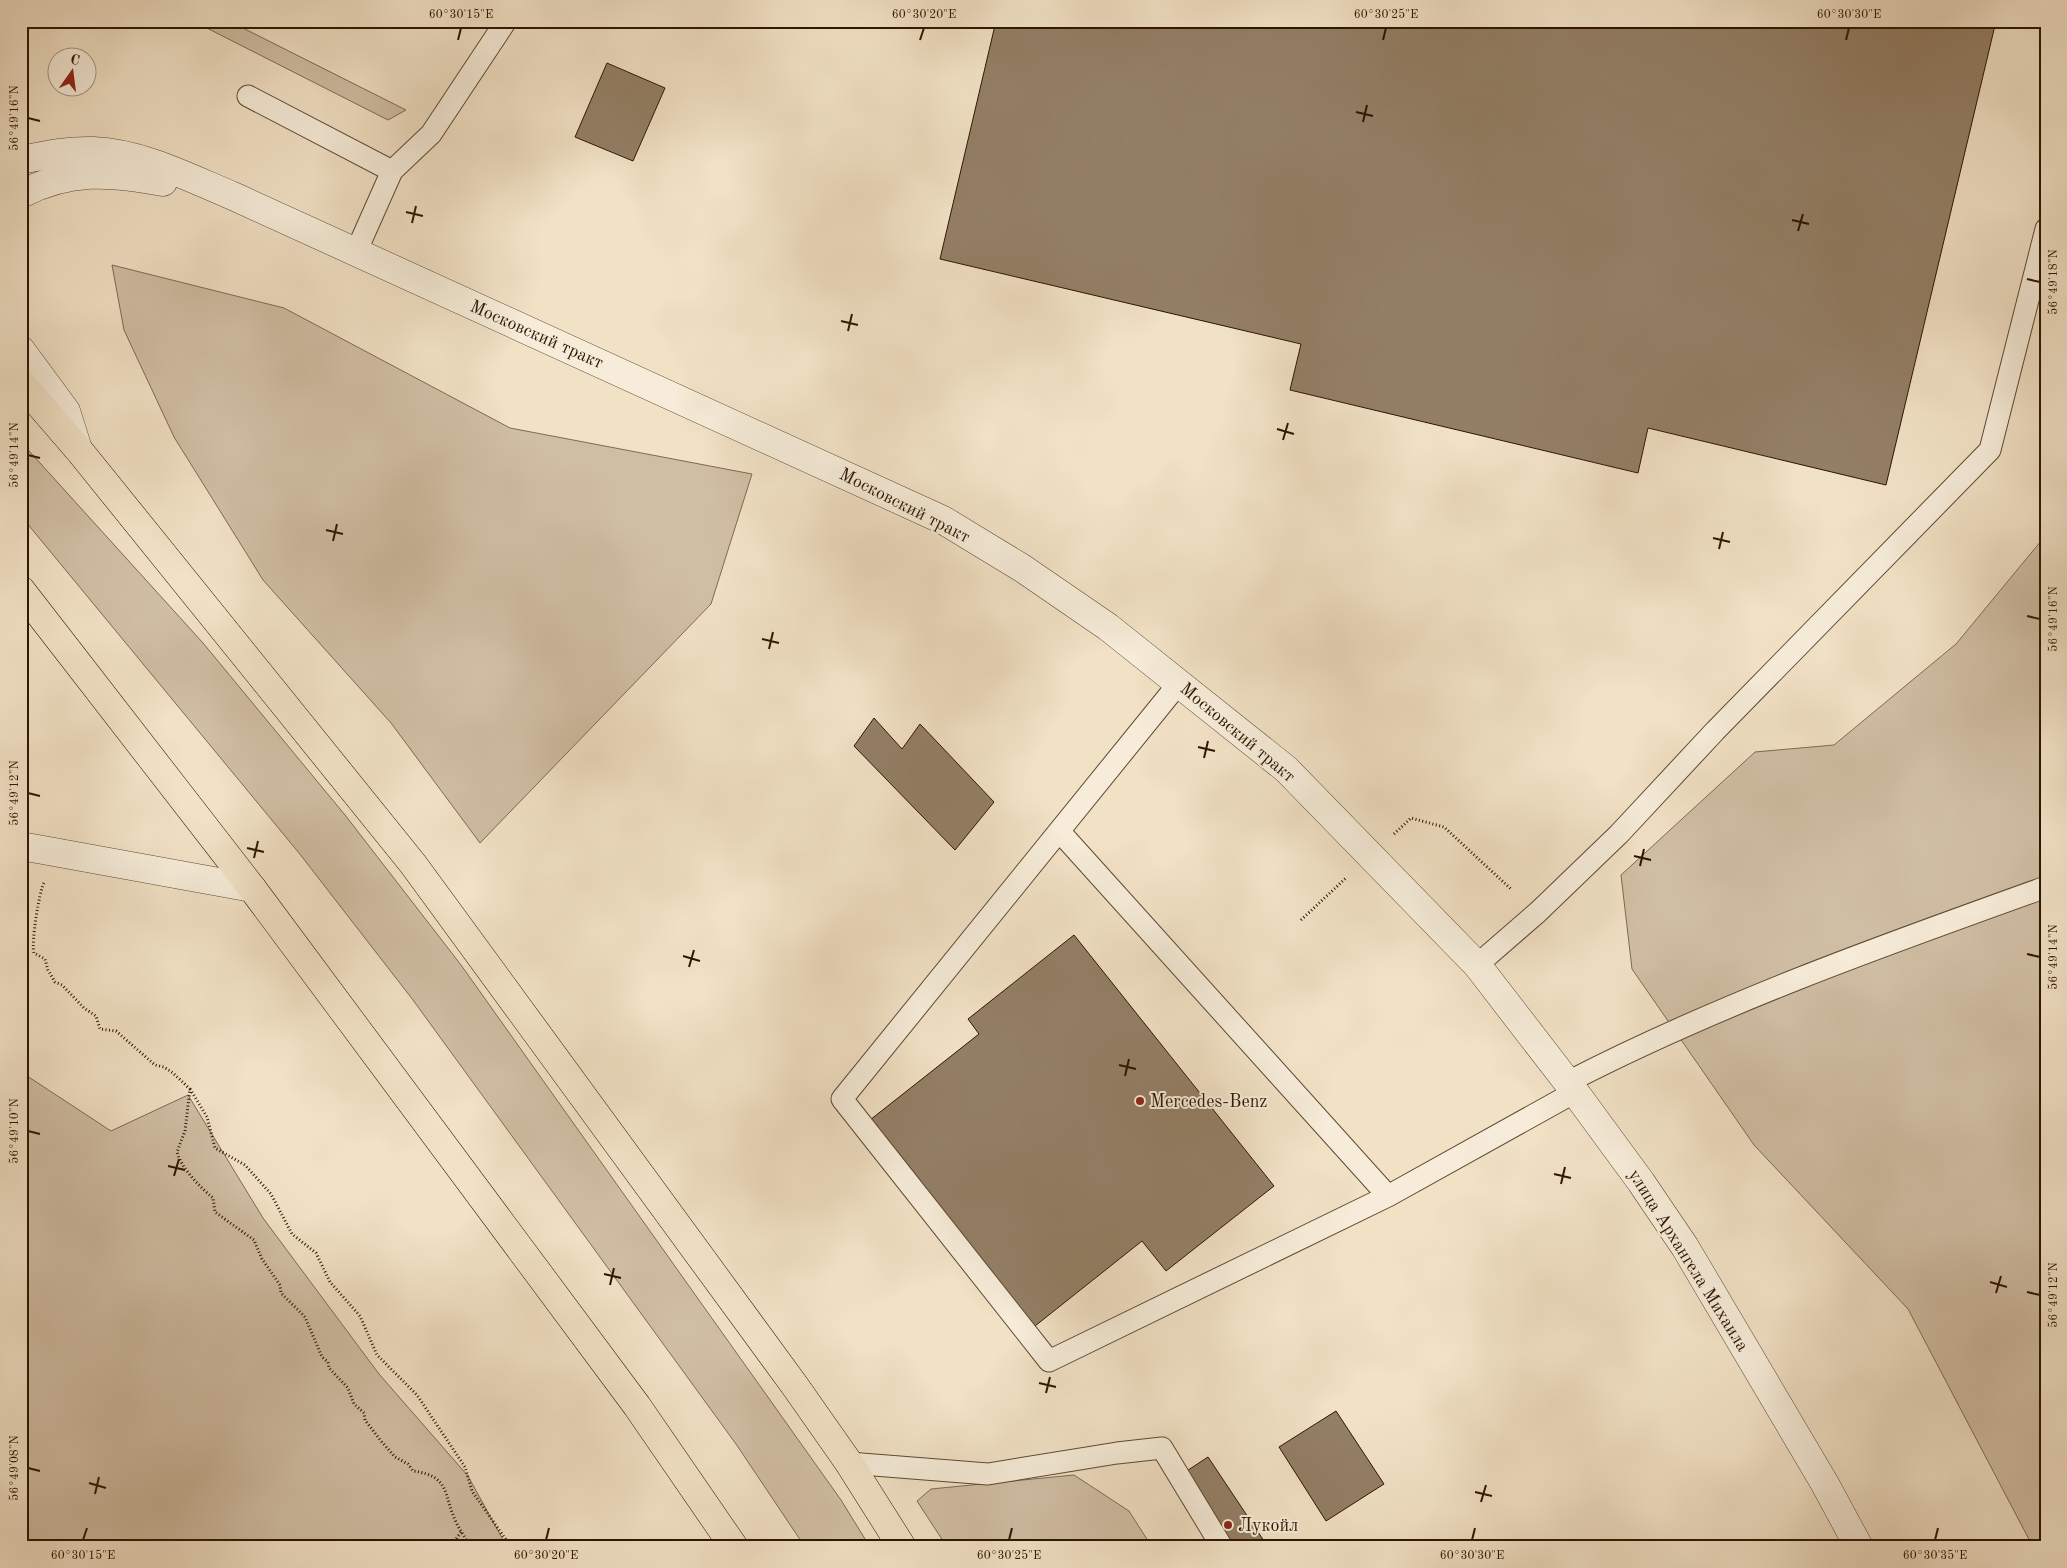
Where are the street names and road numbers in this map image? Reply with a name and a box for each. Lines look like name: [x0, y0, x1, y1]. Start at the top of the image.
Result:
street label: Московский тракт: [467, 297, 606, 372]
street label: Московский тракт: [836, 465, 973, 547]
street label: Московский тракт: [1176, 680, 1298, 786]
street label: улица Архангела Михаила: [1625, 1166, 1752, 1355]

